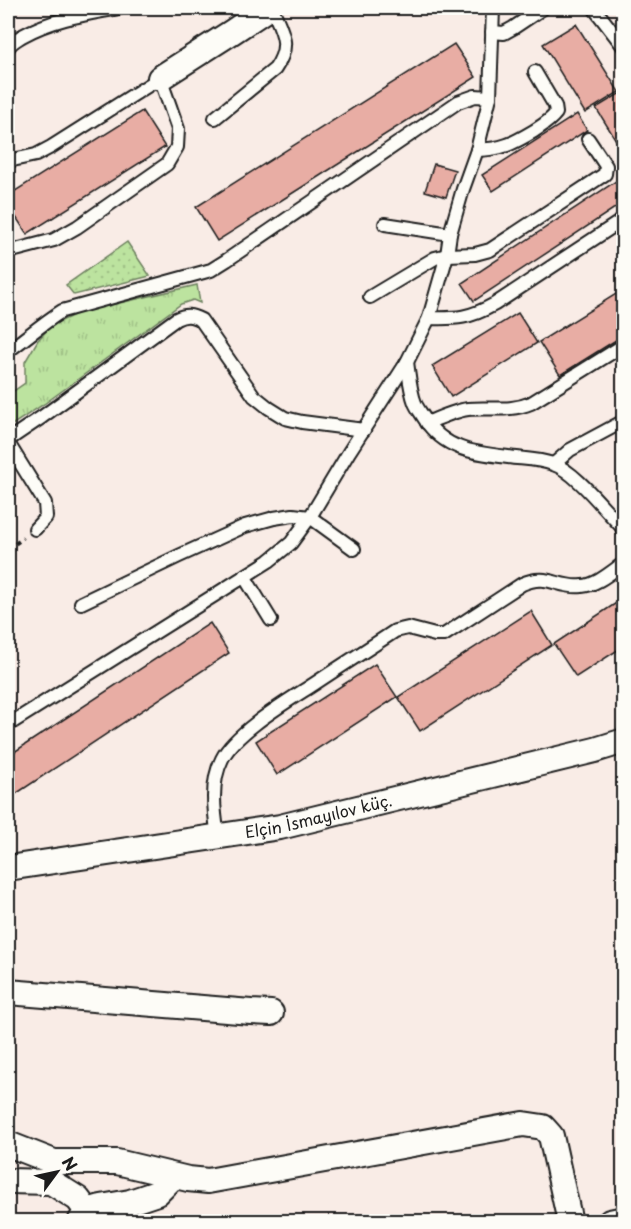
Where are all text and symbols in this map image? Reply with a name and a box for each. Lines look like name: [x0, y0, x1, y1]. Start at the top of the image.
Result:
street label: Elçin İsmayılov küç.: [243, 787, 394, 843]
north arrow: [27, 1142, 87, 1202]
text: N: [57, 1151, 84, 1175]

